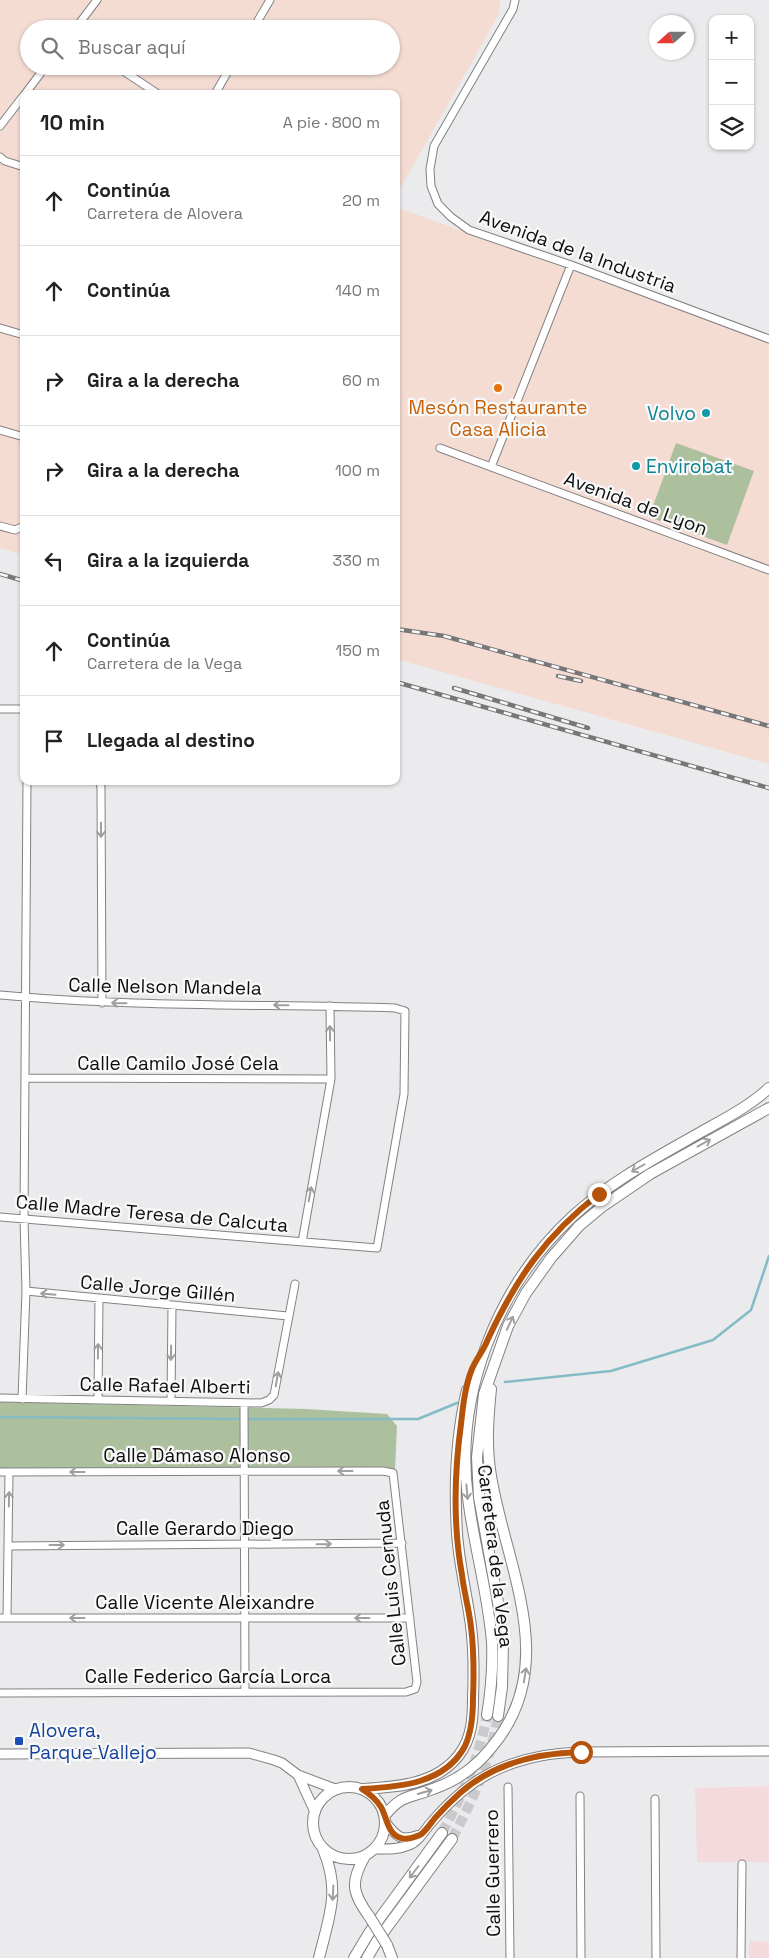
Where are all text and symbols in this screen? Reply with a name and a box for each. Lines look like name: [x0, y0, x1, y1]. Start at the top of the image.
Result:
north arrow: [649, 15, 694, 60]
map controls: [709, 15, 754, 150]
button: +: [709, 15, 754, 60]
search box: [20, 20, 400, 75]
icon: search: [38, 34, 66, 62]
text: Buscar aquí: [78, 35, 186, 60]
button: −: [709, 60, 754, 105]
button: layers: [709, 105, 754, 150]
text: 10 min: [40, 109, 105, 136]
text: A pie · 800 m: [283, 112, 380, 133]
text: Continúa: [87, 178, 170, 203]
icon: ahead: [40, 187, 68, 215]
text: 20 m: [342, 190, 380, 211]
text: Carretera de Alovera: [87, 203, 243, 224]
street label: Avenida de la Industria: [476, 204, 680, 299]
icon: ahead: [40, 277, 68, 305]
text: Continúa: [87, 278, 170, 303]
text: 140 m: [335, 280, 380, 301]
icon: right: [40, 367, 68, 395]
text: Gira a la derecha: [87, 368, 239, 393]
text: 60 m: [342, 370, 380, 391]
marker: Mesón Restaurante Casa Alicia: [492, 382, 504, 394]
place label: Mesón Restaurante Casa Alicia: [409, 395, 587, 442]
place label: Volvo: [647, 401, 696, 426]
marker: Volvo: [700, 407, 712, 419]
place label: Envirobat: [646, 454, 733, 479]
icon: right: [40, 457, 68, 485]
text: Gira a la derecha: [87, 458, 239, 483]
text: 100 m: [335, 460, 380, 481]
marker: Envirobat: [630, 460, 642, 472]
street label: Avenida de Lyon: [561, 466, 711, 541]
icon: left: [40, 547, 68, 575]
text: Gira a la izquierda: [87, 548, 249, 573]
text: 330 m: [333, 550, 380, 571]
text: Continúa: [87, 628, 170, 653]
icon: ahead: [40, 637, 68, 665]
text: 150 m: [336, 640, 380, 661]
text: Carretera de la Vega: [87, 653, 242, 674]
icon: arrive: [40, 727, 68, 755]
text: Llegada al destino: [87, 728, 255, 753]
one-way arrow: [96, 821, 106, 837]
street label: Calle Nelson Mandela: [68, 972, 262, 1001]
one-way arrow: [111, 998, 128, 1008]
one-way arrow: [274, 1000, 290, 1010]
one-way arrow: [326, 1025, 335, 1041]
street label: Calle Camilo José Cela: [77, 1051, 279, 1076]
one-way arrow: [696, 1138, 711, 1148]
one-way arrow: [631, 1163, 646, 1173]
route end: [588, 1183, 611, 1206]
one-way arrow: [306, 1186, 316, 1202]
street label: Calle Madre Teresa de Calcuta: [15, 1189, 289, 1238]
street label: Calle Jorge Gillén: [79, 1269, 237, 1308]
one-way arrow: [41, 1289, 57, 1298]
one-way arrow: [506, 1316, 515, 1331]
one-way arrow: [93, 1344, 103, 1360]
one-way arrow: [167, 1345, 176, 1361]
street label: Calle Rafael Alberti: [79, 1372, 251, 1399]
one-way arrow: [272, 1372, 282, 1388]
street label: Calle Dámaso Alonso: [103, 1443, 291, 1468]
street label: Carretera de la Vega: [472, 1463, 519, 1649]
one-way arrow: [337, 1466, 354, 1476]
one-way arrow: [70, 1467, 86, 1477]
one-way arrow: [462, 1484, 472, 1500]
one-way arrow: [4, 1491, 14, 1508]
street label: Calle Luis Cernuda: [369, 1499, 412, 1667]
street label: Calle Gerardo Diego: [116, 1516, 294, 1541]
one-way arrow: [316, 1539, 332, 1549]
one-way arrow: [48, 1540, 65, 1550]
street label: Calle Vicente Aleixandre: [95, 1590, 315, 1615]
one-way arrow: [69, 1613, 85, 1623]
one-way arrow: [354, 1613, 370, 1623]
street label: Calle Federico García Lorca: [85, 1664, 331, 1689]
one-way arrow: [521, 1667, 531, 1683]
place label: Alovera, Parque Vallejo: [29, 1718, 157, 1765]
marker: Alovera, Parque Vallejo: [13, 1735, 25, 1747]
route start: [570, 1741, 593, 1764]
one-way arrow: [417, 1786, 433, 1796]
street label: Calle Guerrero: [479, 1809, 506, 1937]
one-way arrow: [409, 1865, 419, 1879]
one-way arrow: [328, 1885, 337, 1901]

